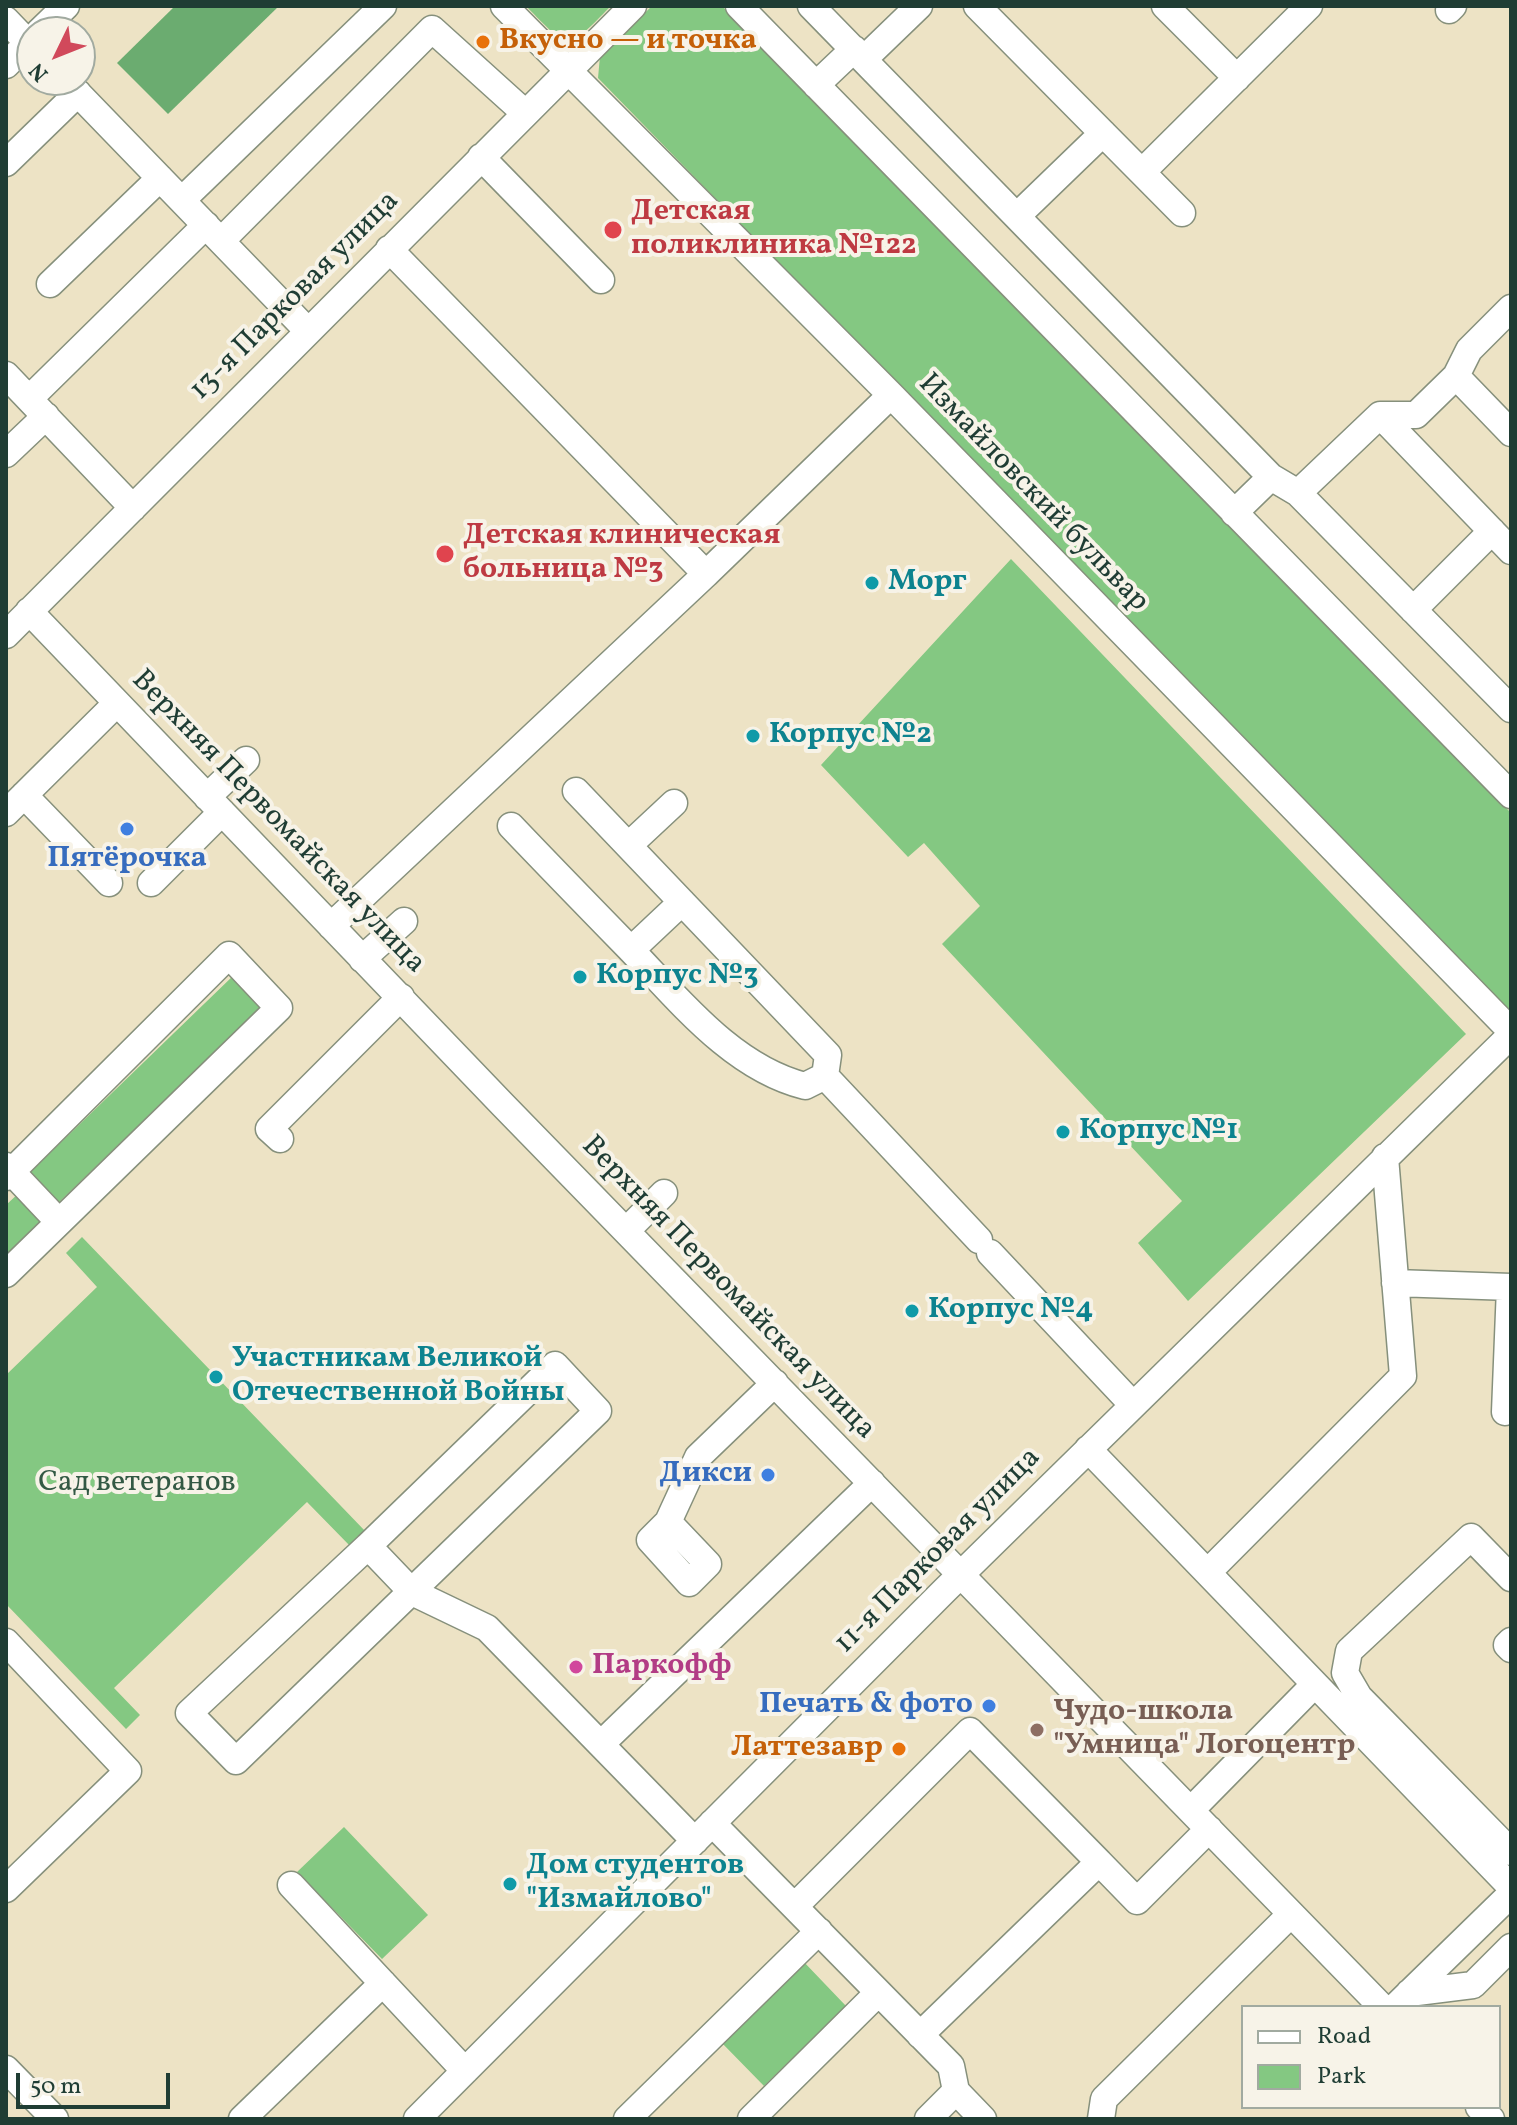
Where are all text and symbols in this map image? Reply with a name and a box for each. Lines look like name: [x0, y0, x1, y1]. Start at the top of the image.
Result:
north arrow: [16, 16, 96, 96]
place label: Вкусно — и точка: [499, 24, 757, 60]
marker: Вкусно — и точка: [474, 33, 492, 51]
text: N: [23, 55, 56, 88]
street label: 13-я Парковая улица: [184, 185, 408, 409]
place label: Детская поликлиника №122: [631, 195, 917, 266]
marker: Детская поликлиника №122: [602, 219, 624, 241]
street label: Измайловский бульвар: [909, 367, 1155, 621]
place label: Детская клиническая больница №3: [463, 519, 781, 590]
marker: Детская клиническая больница №3: [434, 543, 456, 565]
place label: Морг: [888, 565, 967, 601]
marker: Морг: [863, 574, 881, 592]
street label: Верхняя Первомайская улица: [122, 664, 432, 982]
place label: Корпус №2: [769, 718, 932, 754]
marker: Корпус №2: [744, 727, 762, 745]
marker: Пятёрочка: [118, 820, 136, 838]
place label: Пятёрочка: [47, 842, 207, 878]
place label: Корпус №3: [596, 959, 759, 995]
marker: Корпус №3: [571, 968, 589, 986]
place label: Корпус №1: [1079, 1114, 1238, 1150]
marker: Корпус №1: [1054, 1123, 1072, 1141]
street label: Верхняя Первомайская улица: [572, 1130, 882, 1448]
place label: Корпус №4: [928, 1293, 1093, 1329]
marker: Корпус №4: [903, 1302, 921, 1320]
place label: Участникам Великой Отечественной Войны: [232, 1342, 564, 1412]
marker: Участникам Великой Отечественной Войны: [207, 1368, 225, 1386]
street label: 11-я Парковая улица: [828, 1441, 1050, 1663]
place label: Дикси: [659, 1457, 752, 1493]
park label: Сад ветеранов: [38, 1466, 236, 1502]
marker: Дикси: [759, 1466, 777, 1484]
place label: Паркофф: [592, 1649, 732, 1685]
marker: Паркофф: [567, 1658, 585, 1676]
place label: Печать & фото: [759, 1688, 973, 1724]
place label: Чудо-школа "Умница" Логоцентр: [1053, 1695, 1355, 1766]
marker: Печать & фото: [980, 1697, 998, 1715]
marker: Чудо-школа "Умница" Логоцентр: [1028, 1721, 1046, 1739]
place label: Латтезавр: [731, 1731, 883, 1767]
marker: Латтезавр: [890, 1740, 908, 1758]
place label: Дом студентов "Измайлово": [526, 1849, 744, 1920]
marker: Дом студентов "Измайлово": [501, 1875, 519, 1893]
legend: [1241, 2005, 1501, 2109]
text: Road: [1317, 2020, 1371, 2054]
scale bar: [20, 2057, 174, 2107]
text: Park: [1317, 2060, 1366, 2094]
text: 50 m: [30, 2070, 82, 2104]

